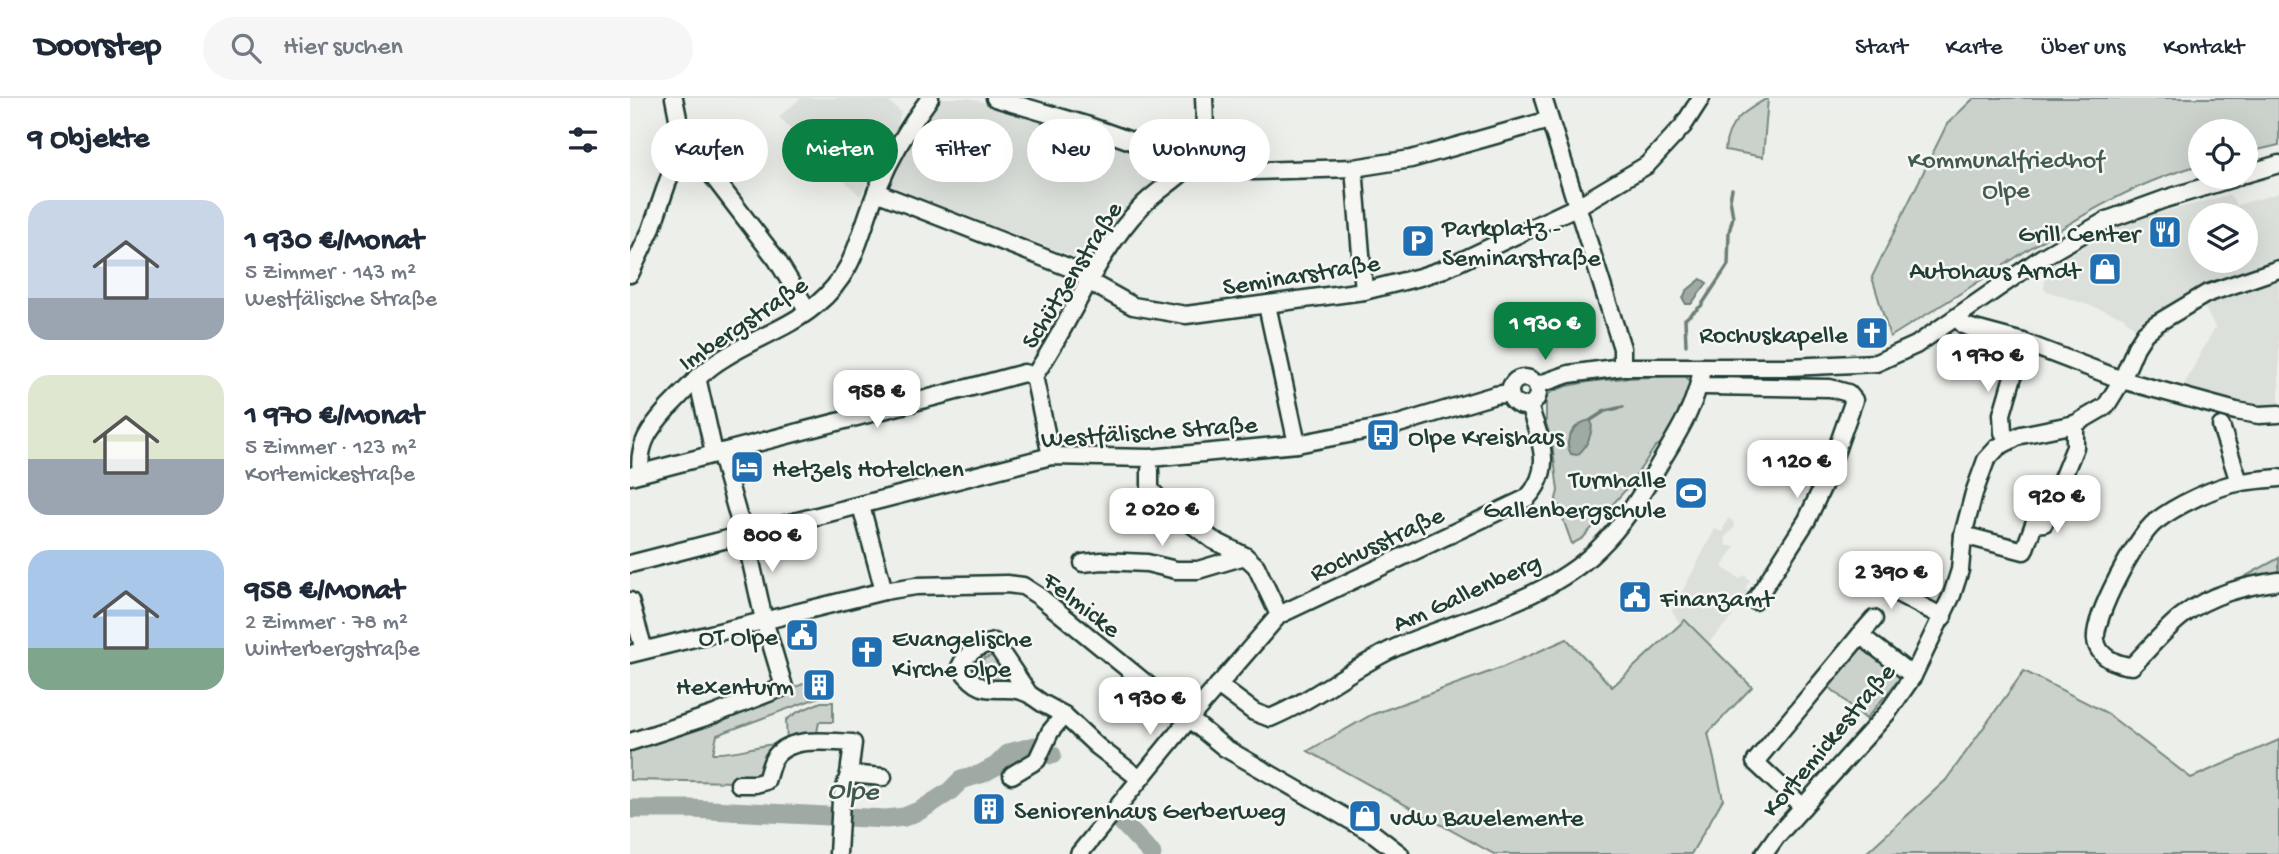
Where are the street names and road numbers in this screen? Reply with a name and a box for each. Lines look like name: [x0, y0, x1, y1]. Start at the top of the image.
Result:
street label: Schützenstraße: [1016, 196, 1132, 356]
street label: Seminarstraße: [1221, 250, 1383, 305]
street label: Imbergstraße: [674, 271, 815, 380]
street label: Westfälische Straße: [1040, 411, 1259, 458]
street label: Rochusstraße: [1306, 501, 1451, 591]
street label: Am Gallenberg: [1389, 549, 1547, 642]
street label: Felmicke: [1034, 566, 1126, 647]
street label: Kortemickestraße: [1757, 658, 1904, 825]

